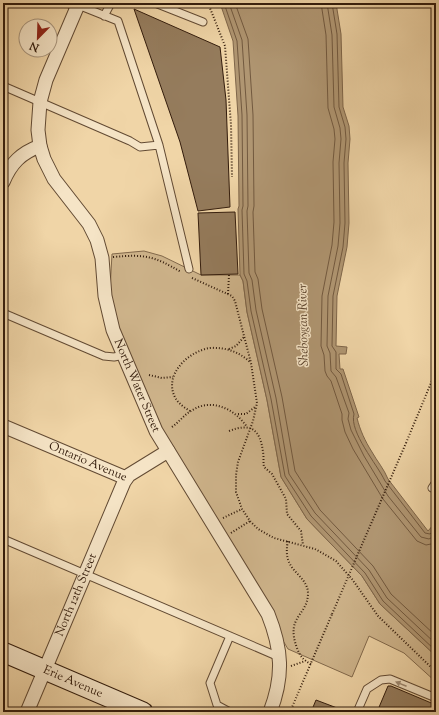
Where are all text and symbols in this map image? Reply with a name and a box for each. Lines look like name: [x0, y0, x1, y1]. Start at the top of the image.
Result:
north arrow: [18, 18, 58, 58]
text: N: [27, 37, 43, 56]
water label: Sheboygan River: [294, 283, 314, 366]
street label: North Water Street: [109, 336, 165, 435]
street label: Ontario Avenue: [46, 437, 130, 487]
street label: North 12th Street: [51, 551, 102, 639]
street label: Erie Avenue: [40, 661, 106, 703]
one-way arrow: [395, 680, 407, 687]

